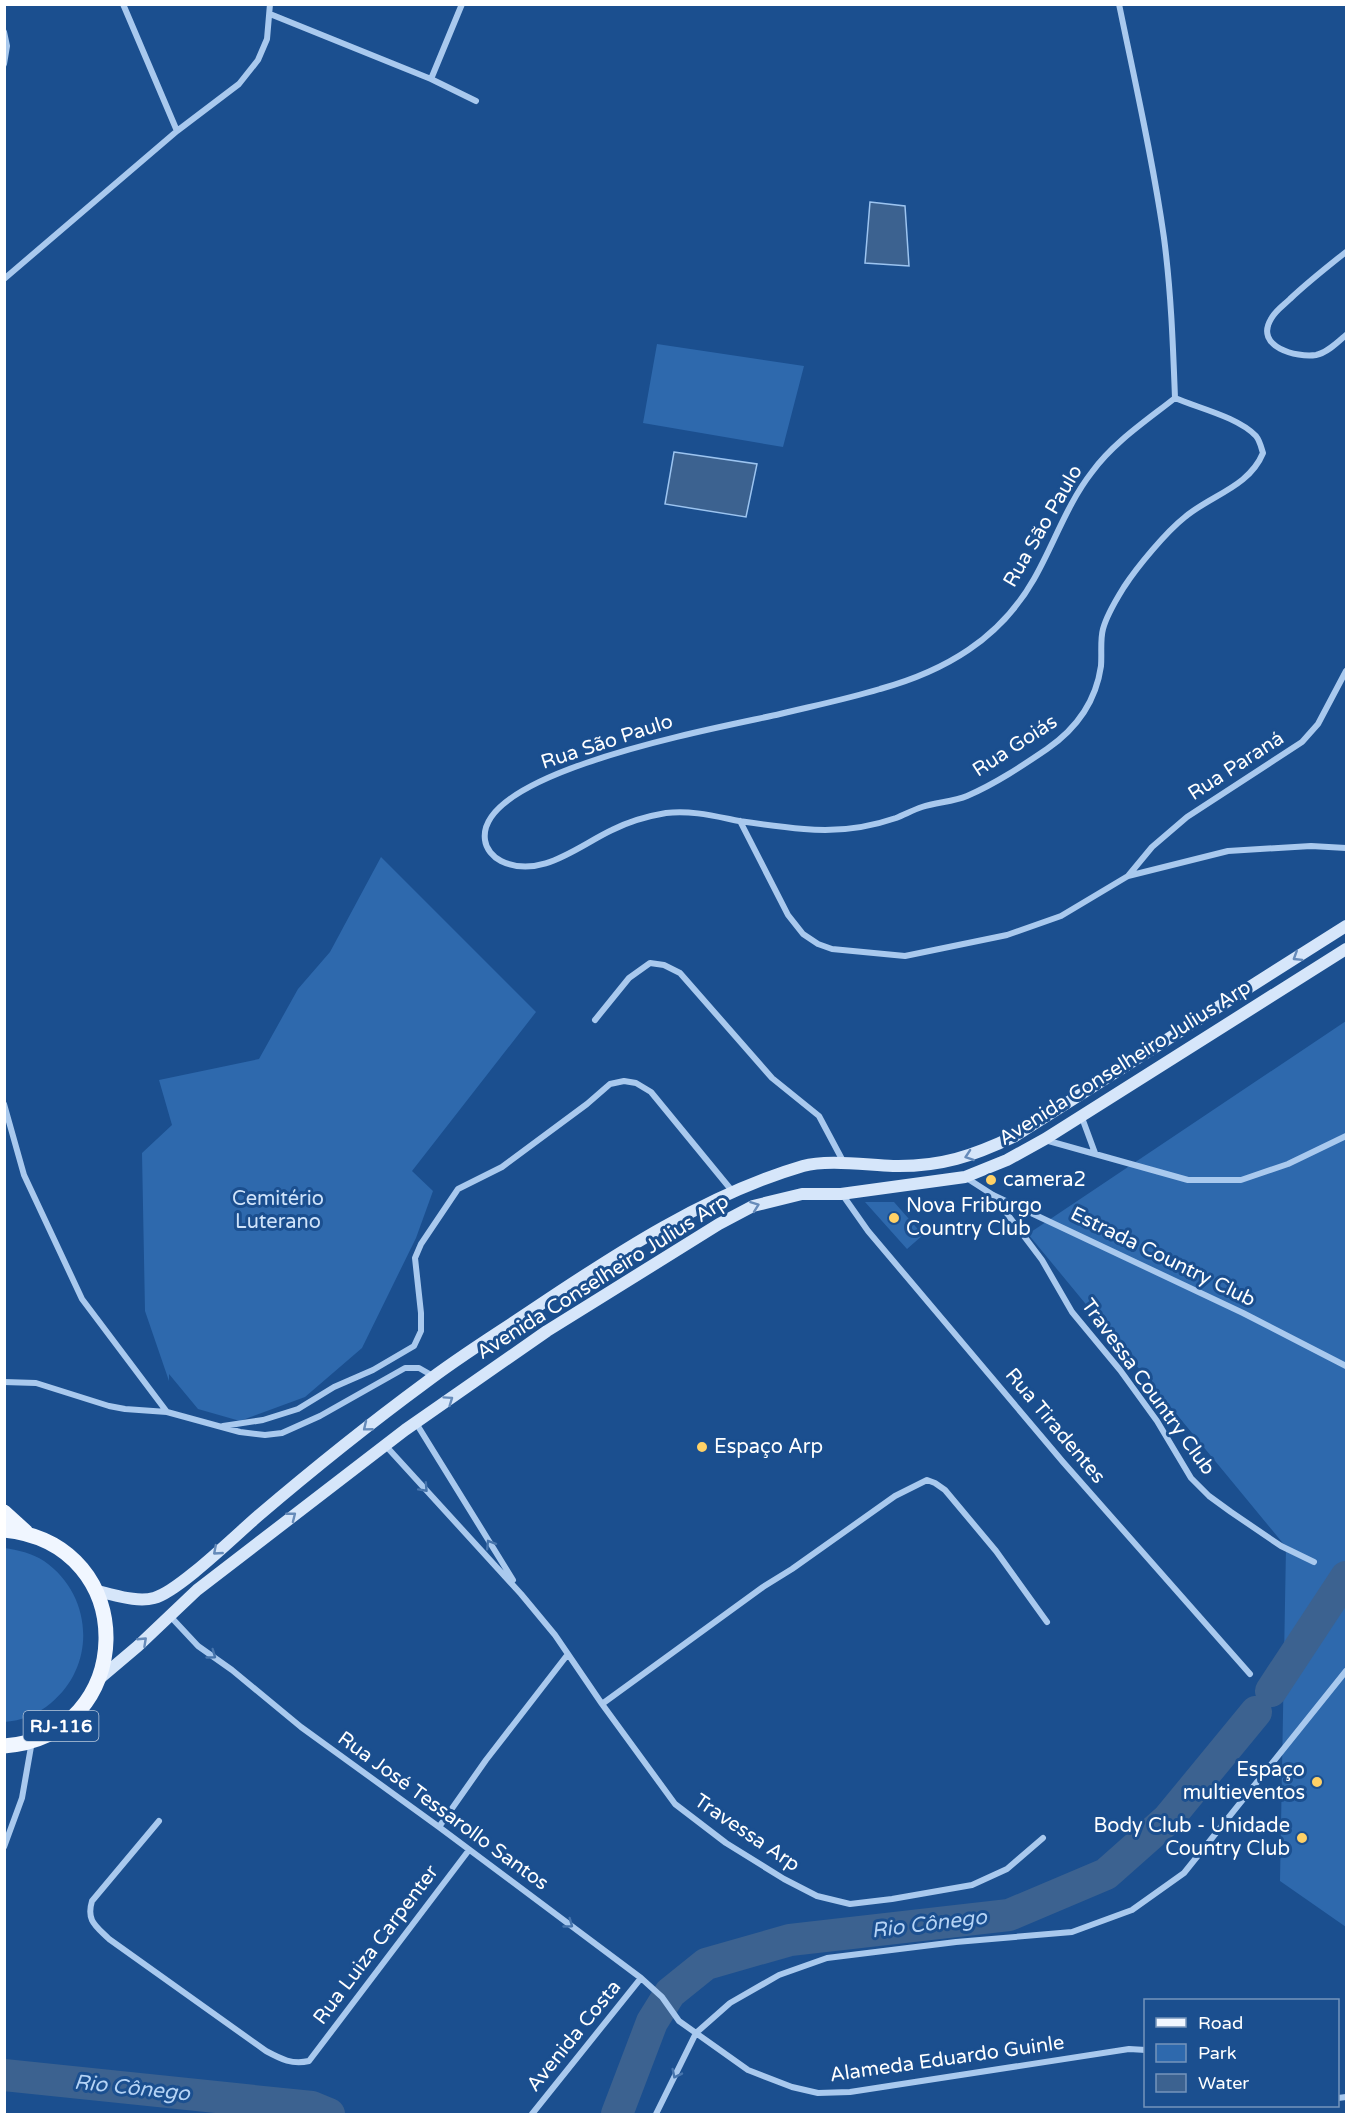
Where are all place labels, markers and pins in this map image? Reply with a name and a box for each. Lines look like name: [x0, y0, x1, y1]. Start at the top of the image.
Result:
place label: camera2: [1003, 1168, 1086, 1192]
marker: camera2: [984, 1173, 998, 1187]
place label: Nova Friburgo Country Club: [906, 1194, 1042, 1241]
marker: Nova Friburgo Country Club: [887, 1211, 901, 1225]
place label: Espaço Arp: [714, 1435, 823, 1459]
marker: Espaço Arp: [695, 1440, 709, 1454]
place label: Espaço multieventos: [1183, 1758, 1305, 1805]
marker: Espaço multieventos: [1310, 1775, 1324, 1789]
place label: Body Club - Unidade Country Club: [1094, 1814, 1290, 1861]
marker: Body Club - Unidade Country Club: [1295, 1831, 1309, 1845]

